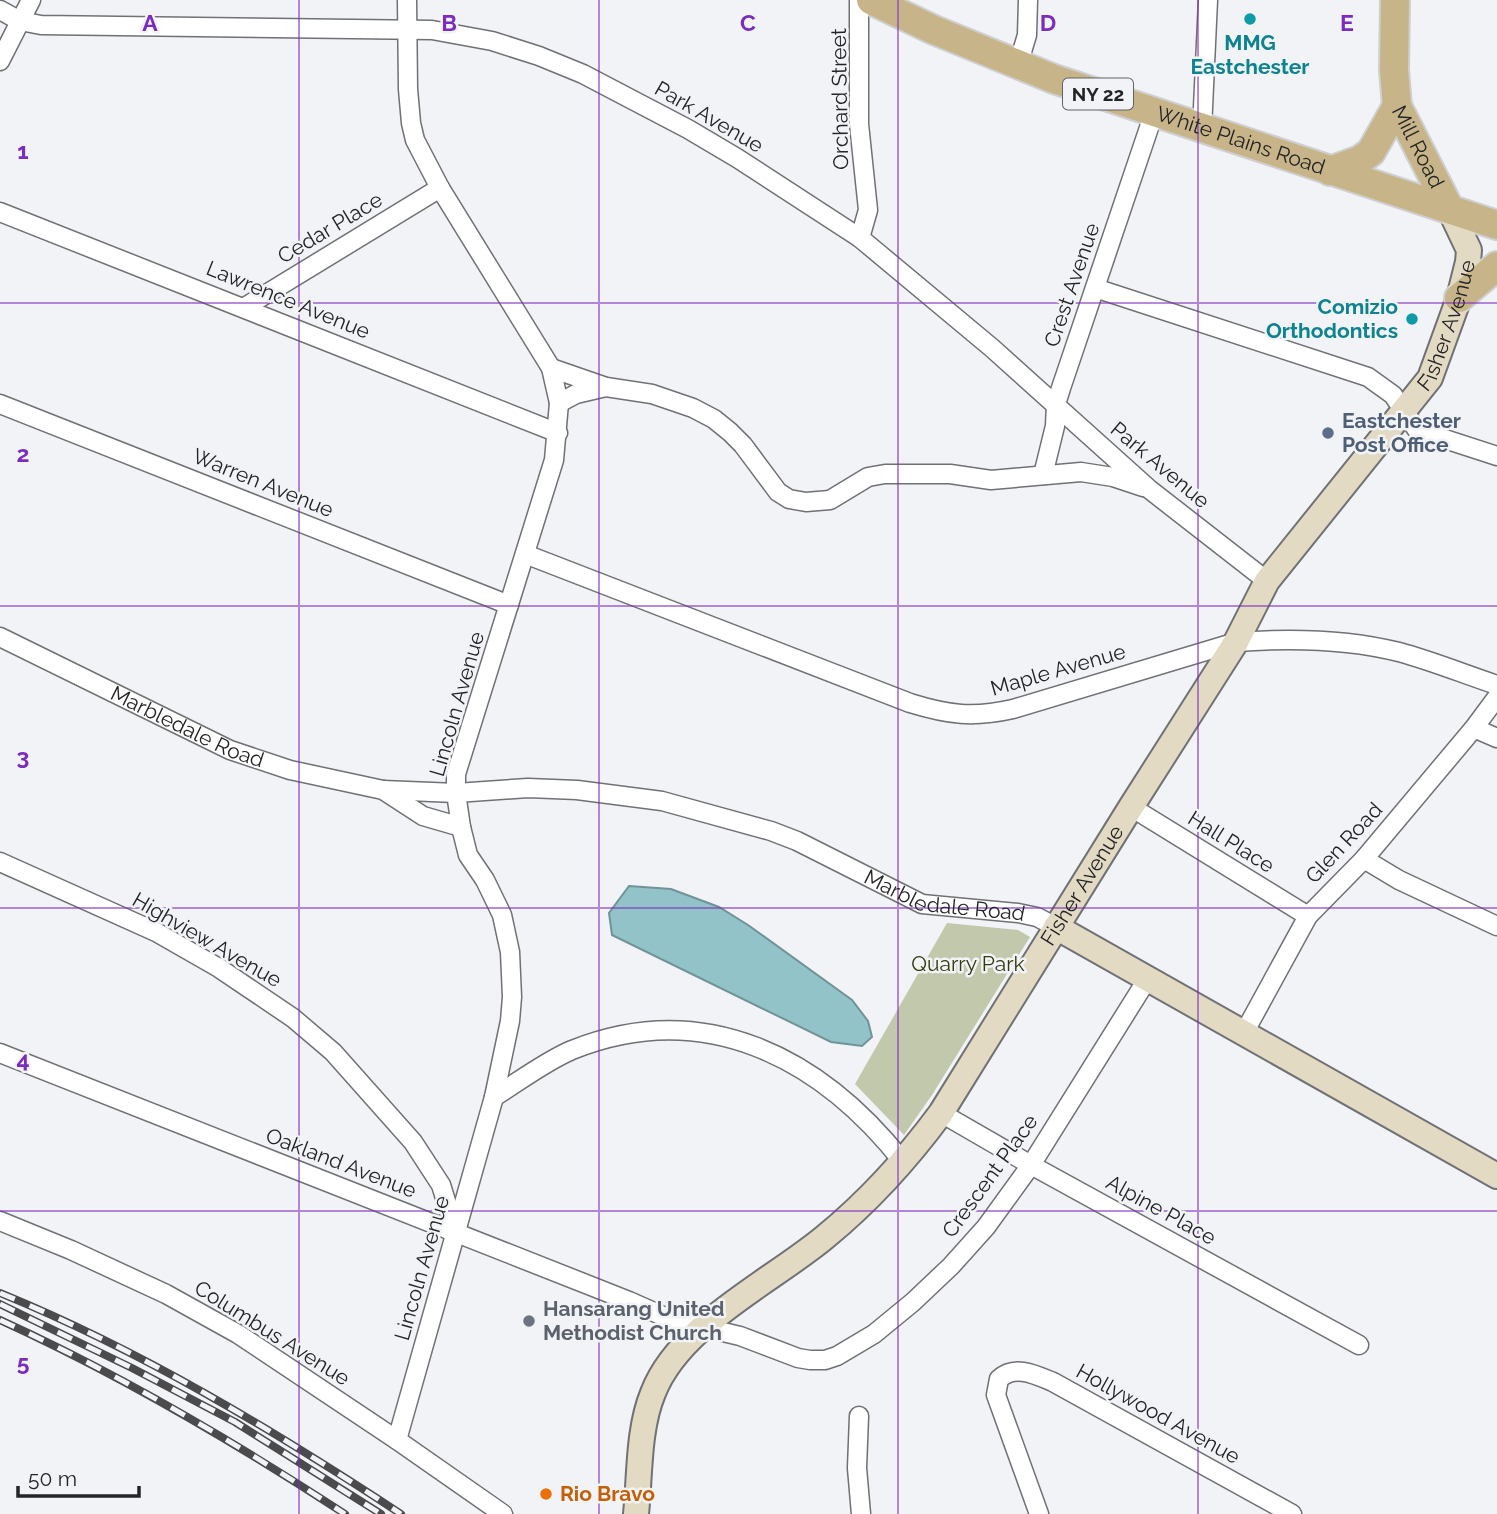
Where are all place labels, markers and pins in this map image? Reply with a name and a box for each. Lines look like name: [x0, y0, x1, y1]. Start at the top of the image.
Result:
marker: MMG Eastchester: [1242, 11, 1258, 27]
place label: MMG Eastchester: [1191, 30, 1309, 79]
place label: Comizio Orthodontics: [1266, 294, 1398, 343]
marker: Comizio Orthodontics: [1404, 311, 1420, 327]
place label: Eastchester Post Office: [1342, 408, 1461, 457]
marker: Eastchester Post Office: [1320, 425, 1336, 441]
place label: Hansarang United Methodist Church: [543, 1296, 725, 1345]
marker: Hansarang United Methodist Church: [521, 1313, 537, 1329]
place label: Rio Bravo: [560, 1481, 655, 1506]
marker: Rio Bravo: [538, 1486, 554, 1502]

